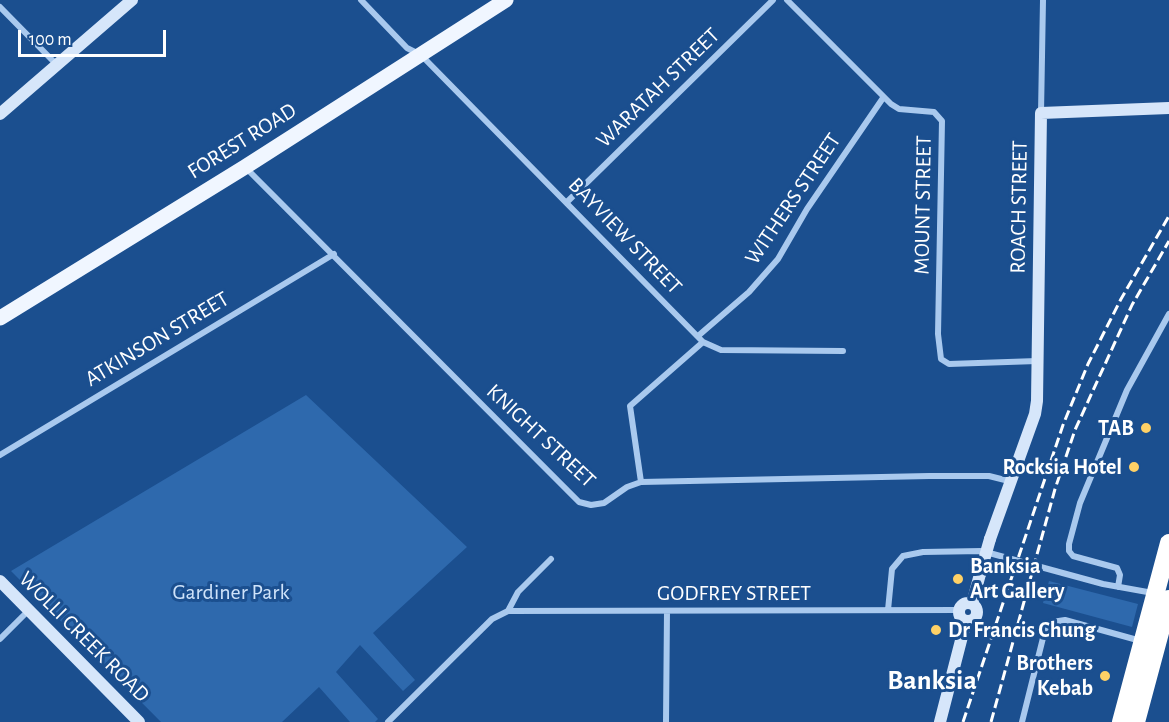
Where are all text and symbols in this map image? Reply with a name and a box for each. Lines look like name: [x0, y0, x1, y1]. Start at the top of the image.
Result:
scale bar: [21, 18, 170, 56]
street label: WARATAH STREET: [591, 22, 725, 154]
text: 100 m: [29, 31, 72, 49]
street label: FOREST ROAD: [183, 97, 301, 185]
street label: WITHERS STREET: [739, 128, 847, 270]
street label: MOUNT STREET: [909, 135, 937, 275]
street label: ROACH STREET: [1005, 140, 1033, 274]
street label: BAYVIEW STREET: [563, 172, 687, 300]
street label: ATKINSON STREET: [80, 286, 234, 392]
street label: KNIGHT STREET: [481, 379, 601, 493]
place label: TAB: [1098, 415, 1134, 441]
marker: TAB: [1139, 421, 1153, 435]
place label: Rocksia Hotel: [1002, 454, 1122, 480]
marker: Rocksia Hotel: [1127, 460, 1141, 474]
place label: Banksia Art Gallery: [970, 553, 1065, 604]
street label: WOLLI CREEK ROAD: [13, 566, 155, 708]
marker: Banksia Art Gallery: [951, 572, 965, 586]
park label: Gardiner Park: [173, 579, 289, 605]
street label: GODFREY STREET: [657, 580, 811, 606]
place label: Dr Francis Chung: [948, 617, 1095, 643]
marker: Dr Francis Chung: [929, 623, 943, 637]
place label: Brothers Kebab: [1016, 650, 1093, 702]
district label: Banksia: [887, 664, 977, 698]
marker: Brothers Kebab: [1098, 669, 1112, 683]

